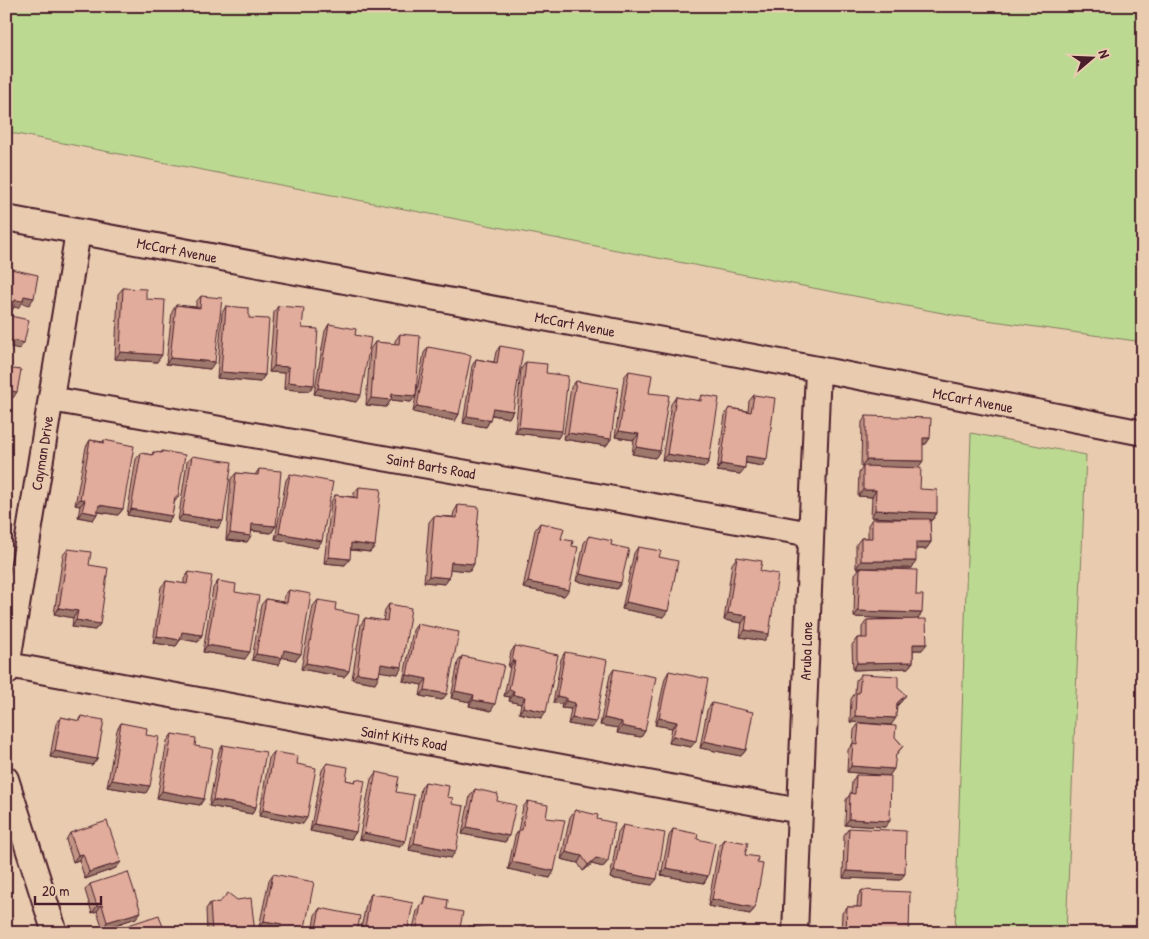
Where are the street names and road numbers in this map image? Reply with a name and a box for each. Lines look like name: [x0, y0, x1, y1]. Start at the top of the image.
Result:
street label: McCart Avenue: [135, 232, 219, 268]
street label: McCart Avenue: [533, 306, 617, 342]
street label: McCart Avenue: [931, 382, 1015, 418]
street label: Cayman Drive: [26, 414, 58, 492]
street label: Saint Barts Road: [385, 448, 477, 484]
street label: Aruba Lane: [794, 621, 818, 681]
street label: Saint Kitts Road: [359, 720, 449, 756]

